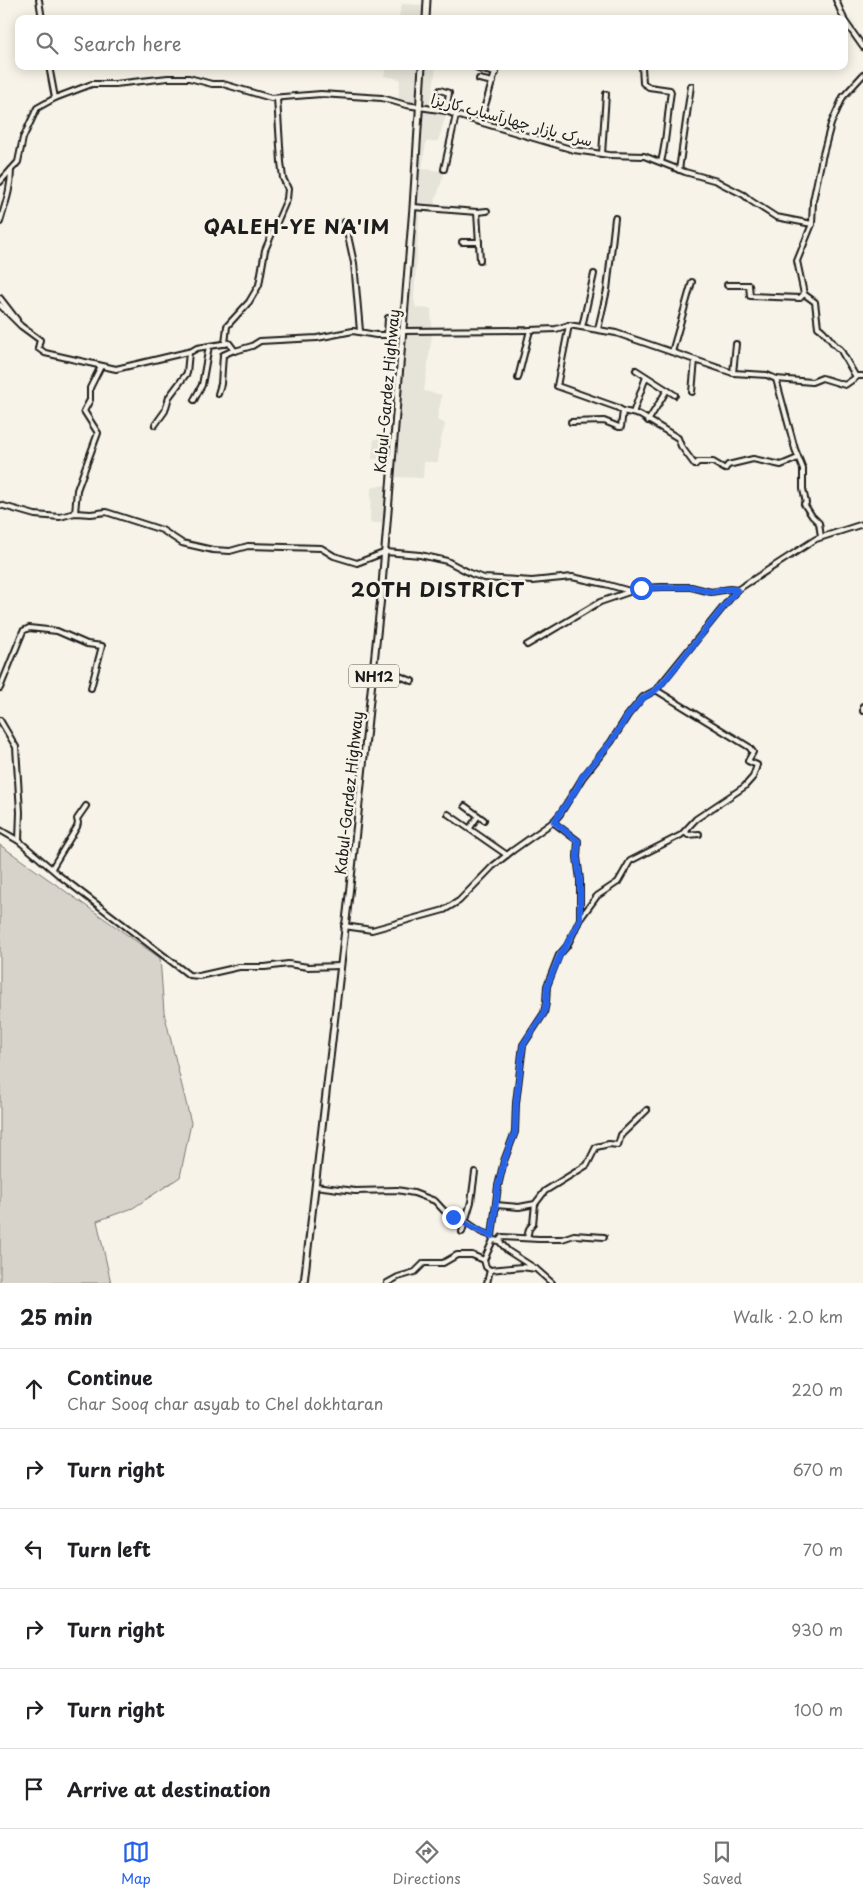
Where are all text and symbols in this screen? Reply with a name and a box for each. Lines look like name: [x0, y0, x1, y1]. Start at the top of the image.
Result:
search box: [15, 15, 848, 70]
icon: search: [33, 29, 61, 57]
text: Search here: [73, 29, 182, 57]
street label: سرک بازار چهارآسیاب کاریزا: [429, 86, 595, 152]
district label: QALEH-YE NA'IM: [204, 211, 390, 241]
street label: Kabul-Gardez Highway: [367, 308, 405, 474]
district label: 20TH DISTRICT: [351, 574, 525, 604]
route start: [630, 577, 653, 600]
road number: NH12: [349, 664, 399, 688]
street label: Kabul-Gardez Highway: [328, 710, 368, 876]
route end: [442, 1206, 465, 1229]
text: 25 min: [20, 1300, 93, 1332]
text: Walk · 2.0 km: [733, 1304, 843, 1328]
text: Continue: [67, 1363, 153, 1391]
icon: ahead: [20, 1375, 48, 1403]
text: 220 m: [792, 1377, 843, 1401]
text: Char Sooq char asyab to Chel dokhtaran: [67, 1391, 383, 1415]
icon: right: [20, 1455, 48, 1483]
text: Turn right: [67, 1455, 165, 1483]
text: 670 m: [793, 1457, 843, 1481]
icon: left: [20, 1535, 48, 1563]
text: Turn left: [67, 1535, 151, 1563]
text: 70 m: [803, 1537, 843, 1561]
icon: right: [20, 1615, 48, 1643]
text: Turn right: [67, 1615, 165, 1643]
text: 930 m: [791, 1617, 843, 1641]
icon: right: [20, 1695, 48, 1723]
text: Turn right: [67, 1695, 165, 1723]
text: 100 m: [794, 1697, 843, 1721]
icon: arrive: [20, 1775, 48, 1803]
text: Arrive at destination: [67, 1775, 271, 1803]
tab: Map: [121, 1838, 151, 1889]
tab: Directions: [393, 1838, 461, 1889]
tab: Saved: [702, 1838, 742, 1889]

